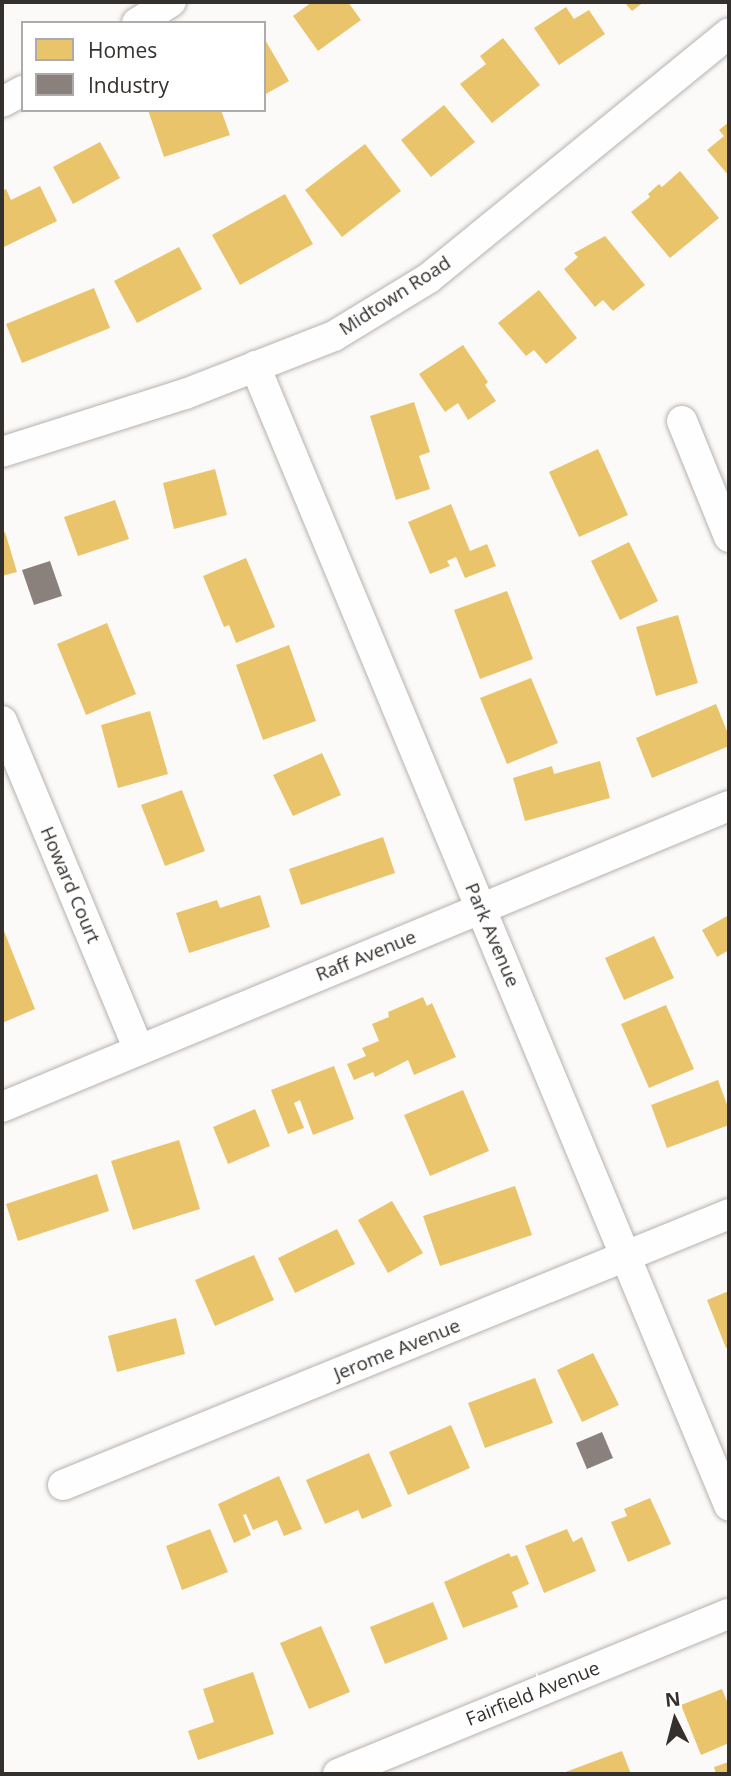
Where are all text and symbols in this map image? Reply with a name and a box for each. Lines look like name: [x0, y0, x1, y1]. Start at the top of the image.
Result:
legend: [21, 21, 266, 112]
text: Homes: [88, 36, 157, 64]
text: Industry: [88, 71, 169, 99]
street label: Midtown Road: [335, 251, 455, 341]
street label: Howard Court: [35, 823, 105, 947]
street label: Park Avenue: [460, 880, 524, 990]
street label: Raff Avenue: [313, 926, 419, 986]
street label: Jerome Avenue: [330, 1314, 464, 1386]
street label: Fairfield Avenue: [463, 1657, 603, 1731]
north arrow: [640, 1685, 710, 1755]
text: N: [664, 1685, 682, 1713]

